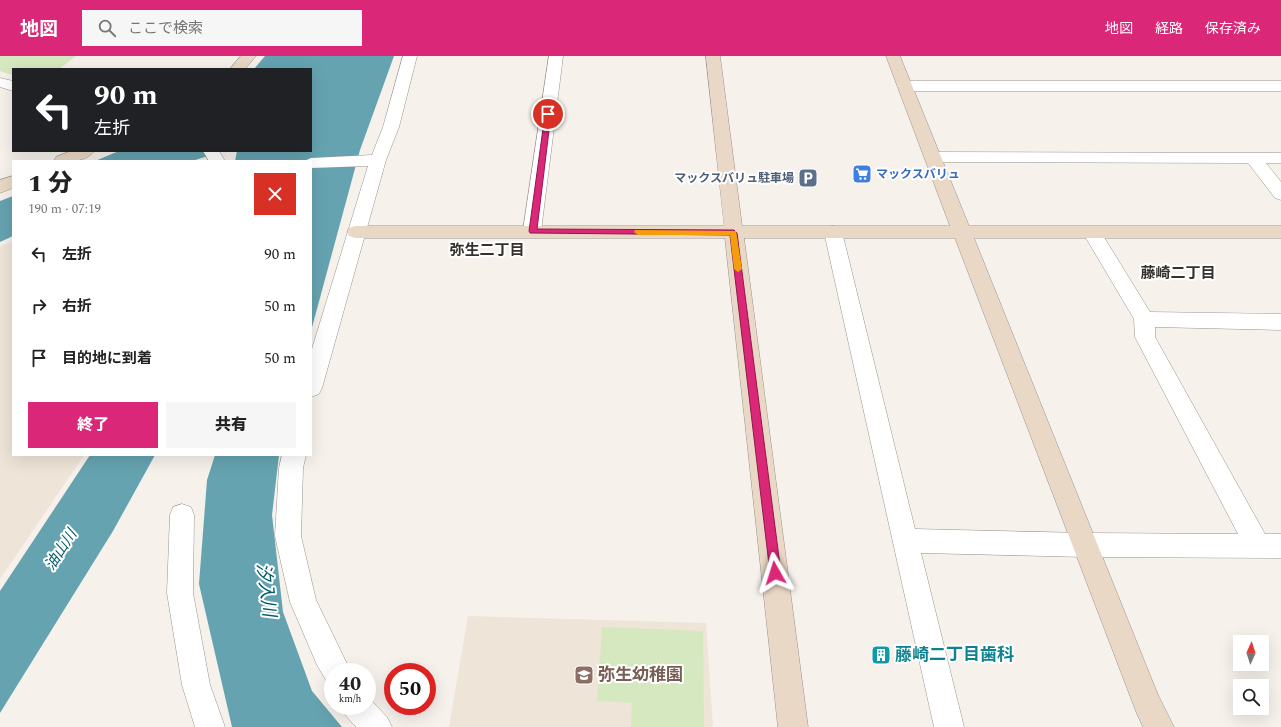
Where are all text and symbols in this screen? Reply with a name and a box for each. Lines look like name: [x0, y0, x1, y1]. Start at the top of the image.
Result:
search box: [82, 10, 362, 46]
text: 地図: [20, 15, 58, 44]
icon: search: [96, 17, 118, 39]
text: ここで検索: [128, 17, 203, 40]
text: 地図: [1105, 18, 1133, 39]
text: 経路: [1155, 18, 1183, 39]
text: 保存済み: [1205, 18, 1261, 39]
text: 90 m: [94, 74, 158, 117]
icon: left: [28, 84, 80, 136]
pin: [531, 97, 565, 131]
icon: arrive: [537, 103, 559, 125]
text: 左折: [94, 115, 130, 142]
supermarket icon: マックスバリュ: [851, 163, 873, 185]
place label: マックスバリュ: [876, 165, 960, 184]
text: 1 分: [28, 166, 72, 202]
parking icon: マックスバリュ駐車場: [797, 167, 819, 189]
place label: マックスバリュ駐車場: [674, 169, 794, 188]
button: close: [254, 173, 296, 215]
text: 190 m · 07:19: [28, 199, 101, 219]
district label: 弥生二丁目: [449, 239, 525, 262]
icon: left: [28, 243, 50, 265]
text: 左折: [62, 243, 92, 266]
text: 90 m: [264, 243, 296, 266]
district label: 藤崎二丁目: [1140, 262, 1216, 285]
icon: right: [28, 295, 50, 317]
text: 右折: [62, 295, 92, 318]
text: 50 m: [264, 295, 296, 318]
icon: arrive: [28, 347, 50, 369]
text: 目的地に到着: [62, 347, 152, 370]
text: 50 m: [264, 347, 296, 370]
button: 終了: [28, 402, 158, 448]
button: 共有: [166, 402, 296, 448]
water label: 油山川: [39, 523, 84, 575]
position arrow: [754, 552, 796, 594]
water label: 汐入川: [249, 562, 283, 620]
north arrow: [1233, 635, 1269, 671]
map controls: [1233, 635, 1269, 715]
place label: 藤崎二丁目歯科: [895, 642, 1014, 668]
building icon: 藤崎二丁目歯科: [870, 644, 892, 666]
place label: 弥生幼稚園: [598, 662, 683, 688]
speed limit sign: 50: [384, 663, 436, 715]
school or university icon: 弥生幼稚園: [573, 664, 595, 686]
text: 40: [339, 669, 361, 699]
button: search: [1233, 679, 1269, 715]
text: km/h: [339, 691, 361, 707]

